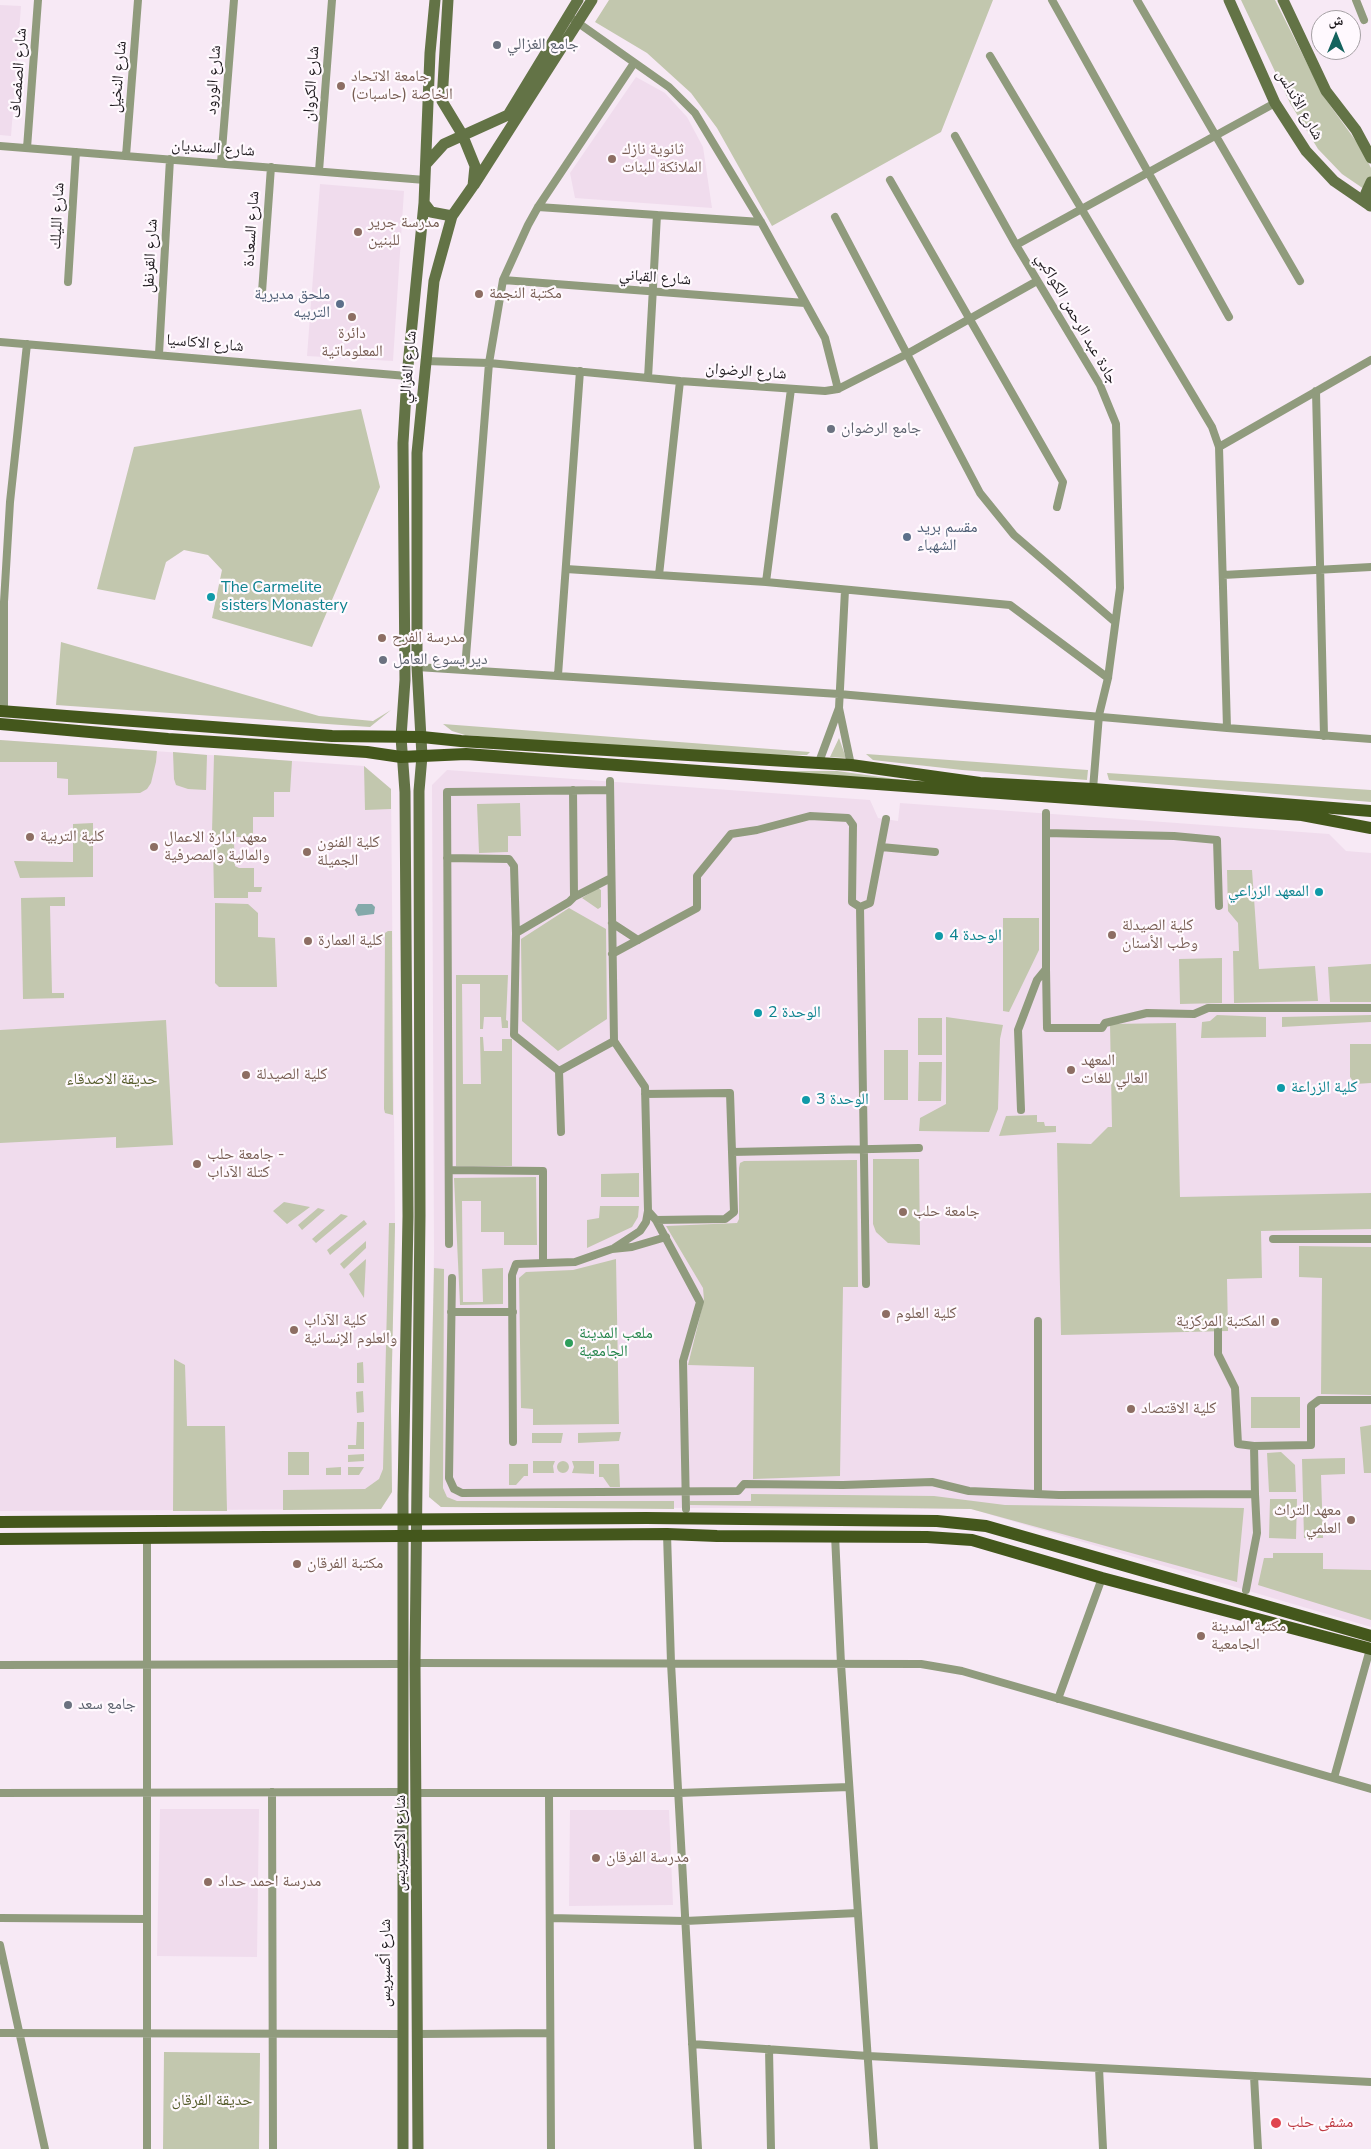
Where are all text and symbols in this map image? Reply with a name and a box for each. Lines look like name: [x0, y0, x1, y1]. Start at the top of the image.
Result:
north arrow: [1311, 10, 1361, 60]
text: ش: [1329, 11, 1343, 30]
street label: شارع الصفصاف: [6, 27, 32, 119]
place label: جامع الغزالي: [507, 35, 579, 55]
marker: جامع الغزالي: [491, 39, 503, 51]
street label: شارع النخيل: [106, 40, 132, 114]
street label: شارع الورود: [202, 45, 226, 115]
street label: شارع الكروان: [300, 45, 324, 123]
street label: شارع الأندلس: [1271, 66, 1327, 144]
place label: جامعة الاتحاد الخاصة (حاسبات): [351, 67, 453, 105]
marker: جامعة الاتحاد الخاصة (حاسبات): [335, 80, 347, 92]
street label: شارع السنديان: [171, 137, 255, 161]
place label: ثانوية نازك الملائكة للبنات: [622, 140, 702, 178]
marker: ثانوية نازك الملائكة للبنات: [606, 153, 618, 165]
street label: شارع الليلك: [47, 182, 69, 250]
street label: شارع السعادة: [240, 190, 264, 268]
place label: مدرسة جرير للبنين: [368, 213, 440, 251]
street label: شارع القرنفل: [139, 218, 163, 294]
marker: مدرسة جرير للبنين: [352, 226, 364, 238]
street label: جادة عبد الرحمن الكواكبي: [1031, 250, 1121, 388]
street label: شارع القباني: [618, 266, 692, 290]
place label: مكتبة النجمة: [489, 284, 562, 304]
place label: ملحق مديرية التربيه: [254, 285, 330, 323]
marker: مكتبة النجمة: [473, 288, 485, 300]
marker: ملحق مديرية التربيه: [334, 298, 346, 310]
marker: دائرة المعلوماتية: [346, 311, 358, 323]
place label: دائرة المعلوماتية: [321, 324, 383, 362]
street label: شارع الغزالي: [396, 330, 422, 404]
street label: شارع الاكاسيا: [165, 331, 245, 357]
street label: شارع الرضوان: [705, 360, 787, 384]
place label: جامع الرضوان: [841, 419, 921, 439]
marker: جامع الرضوان: [825, 423, 837, 435]
place label: مقسم بريد الشهباء: [917, 518, 978, 556]
marker: مقسم بريد الشهباء: [901, 531, 913, 543]
place label: The Carmelite sisters Monastery: [221, 578, 348, 616]
marker: The Carmelite sisters Monastery: [205, 591, 217, 603]
place label: مدرسة الفرح: [392, 628, 465, 648]
marker: مدرسة الفرح: [376, 632, 388, 644]
place label: دير يسوع العامل: [393, 650, 488, 670]
marker: دير يسوع العامل: [377, 654, 389, 666]
place label: كلية التربية: [40, 827, 104, 847]
place label: معهد ادارة الاعمال والمالية والمصرفية: [164, 828, 270, 866]
marker: كلية التربية: [24, 831, 36, 843]
place label: كلية الفنون الجميلة: [317, 833, 380, 871]
marker: معهد ادارة الاعمال والمالية والمصرفية: [148, 841, 160, 853]
marker: كلية الفنون الجميلة: [301, 846, 313, 858]
place label: المعهد الزراعي: [1228, 882, 1309, 902]
marker: المعهد الزراعي: [1313, 886, 1325, 898]
place label: كلية الصيدلة وطب الأسنان: [1122, 916, 1198, 954]
place label: الوحدة 4: [949, 926, 1002, 946]
marker: كلية الصيدلة وطب الأسنان: [1106, 929, 1118, 941]
marker: الوحدة 4: [933, 930, 945, 942]
place label: كلية العمارة: [318, 931, 383, 951]
marker: كلية العمارة: [302, 935, 314, 947]
place label: الوحدة 2: [768, 1003, 821, 1023]
marker: الوحدة 2: [752, 1007, 764, 1019]
place label: المعهد العالي للغات: [1081, 1051, 1148, 1089]
marker: المعهد العالي للغات: [1065, 1064, 1077, 1076]
place label: كلية الصيدلة: [256, 1065, 327, 1085]
marker: كلية الصيدلة: [240, 1069, 252, 1081]
park label: حديقة الاصدقاء: [67, 1070, 157, 1090]
place label: كلية الزراعة: [1291, 1078, 1358, 1098]
marker: كلية الزراعة: [1275, 1082, 1287, 1094]
place label: الوحدة 3: [816, 1090, 869, 1110]
marker: الوحدة 3: [800, 1094, 812, 1106]
place label: جامعة حلب - كتلة الآداب: [207, 1145, 285, 1183]
marker: جامعة حلب - كتلة الآداب: [191, 1158, 203, 1170]
place label: جامعة حلب: [913, 1202, 980, 1222]
marker: جامعة حلب: [897, 1206, 909, 1218]
place label: كلية العلوم: [896, 1304, 957, 1324]
marker: كلية العلوم: [880, 1308, 892, 1320]
place label: كلية الآداب والعلوم الإنسانية: [304, 1311, 397, 1349]
place label: المكتبة المركزية: [1176, 1312, 1265, 1332]
marker: المكتبة المركزية: [1269, 1316, 1281, 1328]
marker: كلية الآداب والعلوم الإنسانية: [288, 1324, 300, 1336]
place label: ملعب المدينة الجامعية: [579, 1324, 653, 1362]
marker: ملعب المدينة الجامعية: [563, 1337, 575, 1349]
place label: كلية الاقتصاد: [1141, 1399, 1216, 1419]
marker: كلية الاقتصاد: [1125, 1403, 1137, 1415]
place label: معهد التراث العلمي: [1274, 1501, 1341, 1539]
marker: معهد التراث العلمي: [1345, 1514, 1357, 1526]
place label: مكتبة الفرقان: [307, 1554, 383, 1574]
marker: مكتبة الفرقان: [291, 1558, 303, 1570]
place label: مكتبة المدينة الجامعية: [1211, 1617, 1286, 1655]
marker: مكتبة المدينة الجامعية: [1195, 1630, 1207, 1642]
place label: جامع سعد: [78, 1695, 136, 1715]
marker: جامع سعد: [62, 1699, 74, 1711]
street label: شارع الاكسبريس: [391, 1795, 411, 1891]
place label: مدرسة الفرقان: [606, 1848, 689, 1868]
marker: مدرسة الفرقان: [590, 1852, 602, 1864]
place label: مدرسة احمد حداد: [218, 1872, 321, 1892]
marker: مدرسة احمد حداد: [202, 1876, 214, 1888]
street label: شارع أكسبريس: [376, 1919, 396, 2007]
park label: حديقة الفرقان: [172, 2091, 252, 2111]
place label: مشفى حلب: [1287, 2113, 1353, 2133]
marker: مشفى حلب: [1269, 2116, 1283, 2130]

